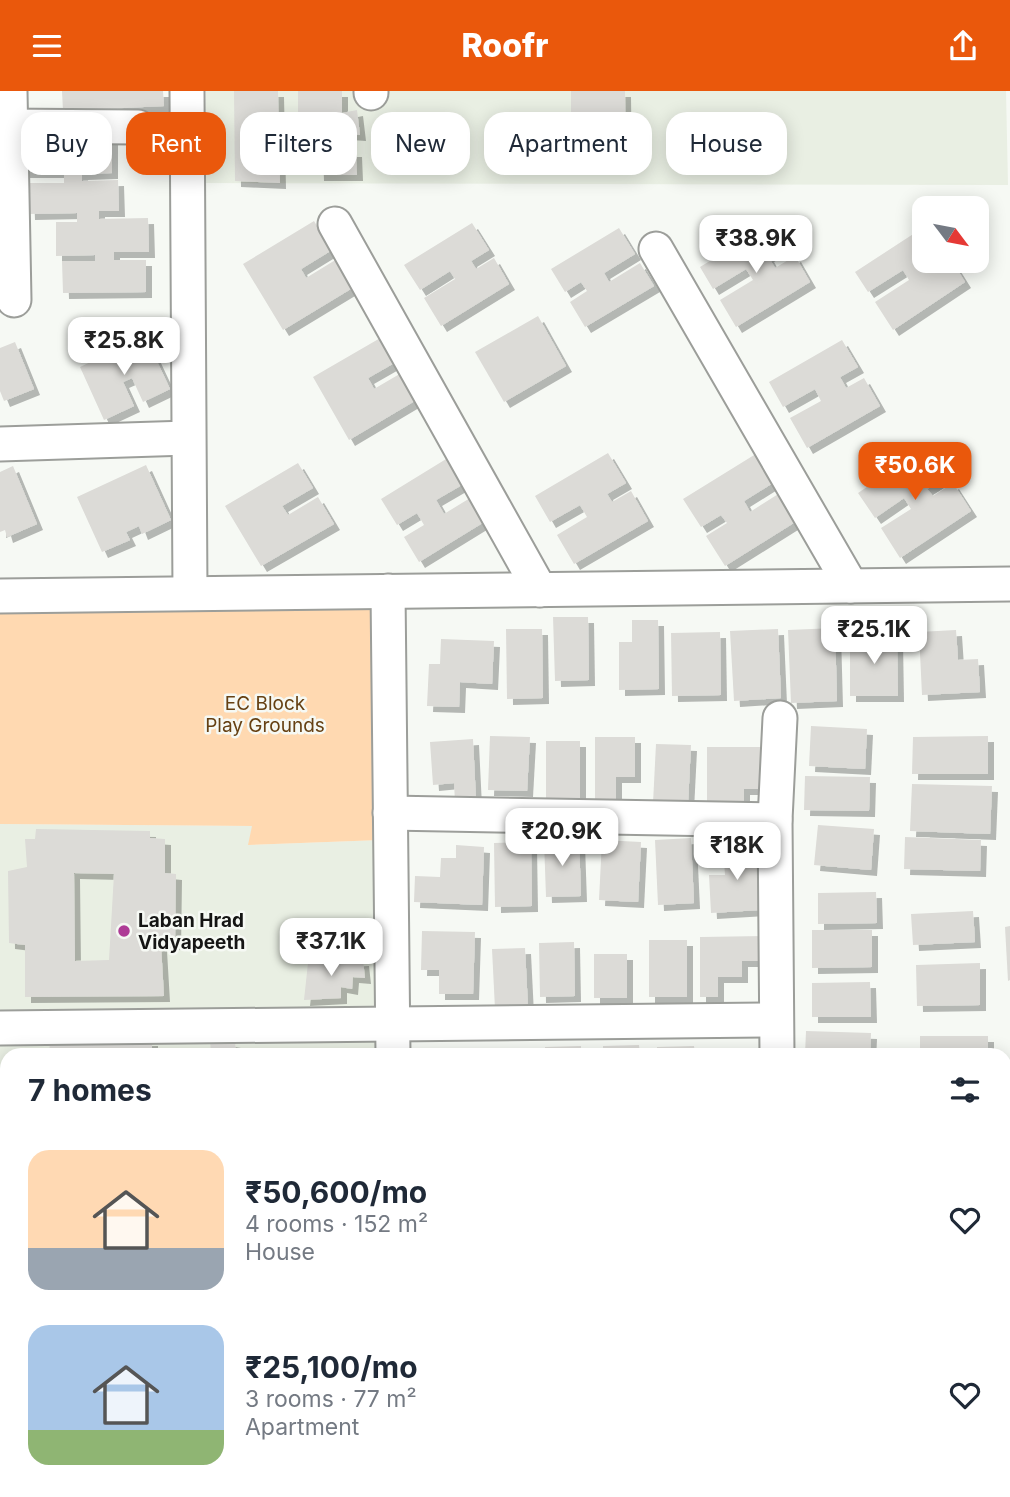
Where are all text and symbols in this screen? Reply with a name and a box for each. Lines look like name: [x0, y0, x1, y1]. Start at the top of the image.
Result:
text: Roofr: [461, 26, 549, 65]
icon: menu: [28, 27, 66, 65]
icon: share: [944, 27, 982, 65]
chip: Buy: [21, 112, 112, 175]
chip: Rent: [126, 112, 226, 175]
chip: Filters: [240, 112, 357, 175]
chip: New: [371, 112, 470, 175]
chip: Apartment: [484, 112, 652, 175]
chip: House: [666, 112, 787, 175]
north arrow: [912, 196, 989, 273]
map controls: [912, 196, 989, 273]
pin: ₹38.9K: [699, 215, 813, 275]
text: ₹38.9K: [715, 224, 797, 252]
pin: ₹25.8K: [67, 317, 181, 377]
text: ₹25.8K: [84, 326, 164, 354]
pin: ₹50.6K: [858, 443, 972, 502]
text: ₹50.6K: [874, 451, 956, 479]
pin: ₹25.1K: [817, 607, 931, 666]
text: ₹25.1K: [837, 615, 911, 643]
park label: EC Block Play Grounds: [205, 692, 325, 737]
pin: ₹20.9K: [505, 809, 619, 868]
text: ₹20.9K: [521, 817, 603, 845]
pin: ₹18K: [696, 823, 778, 882]
text: ₹18K: [710, 831, 764, 859]
place label: Laban Hrad Vidyapeeth: [138, 909, 245, 954]
pin: ₹37.1K: [274, 919, 388, 978]
marker: Laban Hrad Vidyapeeth: [116, 923, 132, 939]
text: ₹37.1K: [296, 927, 366, 955]
icon: filters: [946, 1071, 984, 1109]
text: 7 homes: [28, 1072, 152, 1108]
text: ₹50,600/mo: [245, 1174, 427, 1210]
icon: home: [84, 1178, 168, 1262]
icon: heart: [946, 1201, 984, 1239]
text: 4 rooms · 152 m²: [245, 1210, 428, 1238]
text: House: [245, 1238, 315, 1266]
text: ₹25,100/mo: [245, 1349, 418, 1385]
icon: home: [84, 1353, 168, 1437]
icon: heart: [946, 1376, 984, 1414]
text: 3 rooms · 77 m²: [245, 1385, 417, 1413]
text: Apartment: [245, 1413, 359, 1441]

